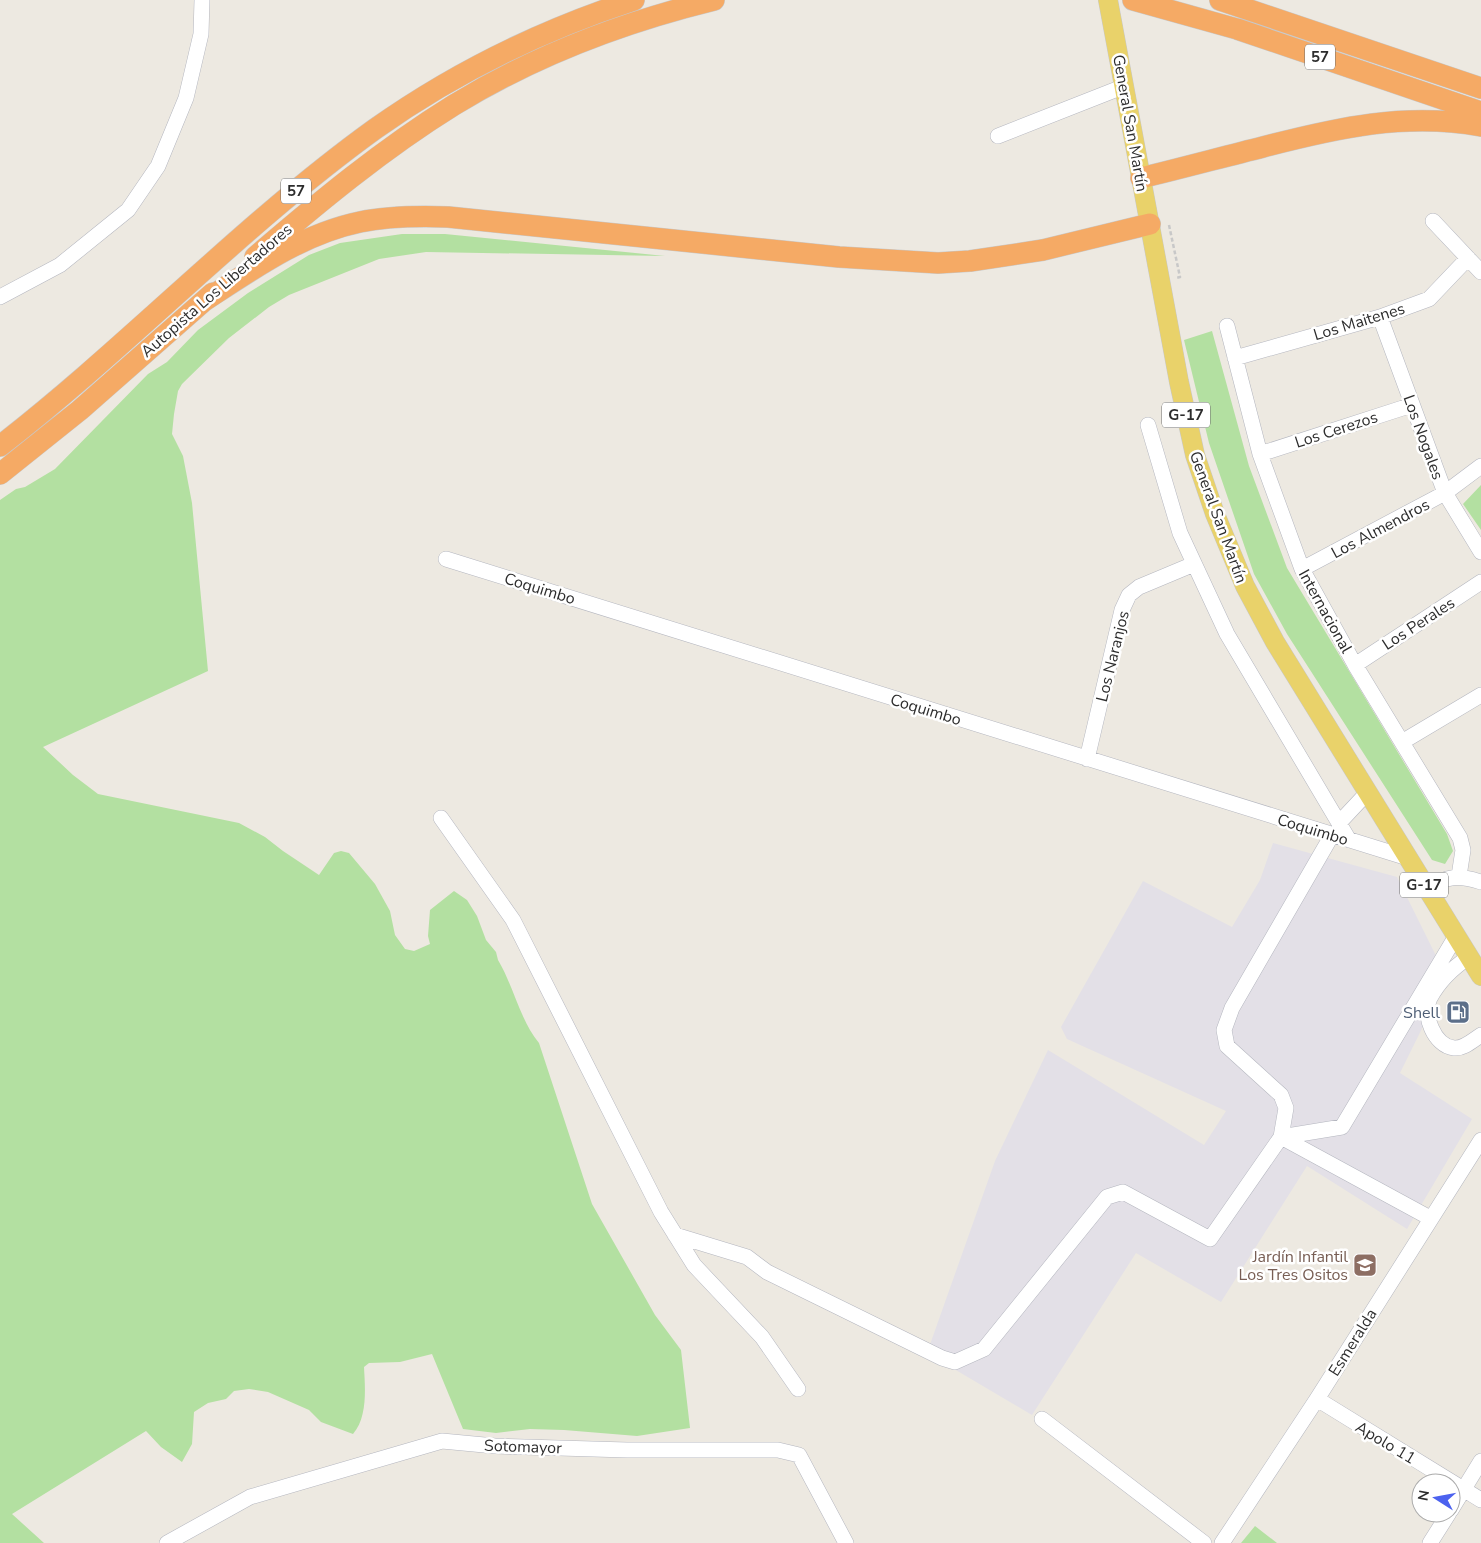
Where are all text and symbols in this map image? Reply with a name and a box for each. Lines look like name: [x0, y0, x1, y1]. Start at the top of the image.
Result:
road number: 57: [1305, 44, 1335, 70]
street label: General San Martín: [1107, 53, 1153, 193]
road number: 57: [281, 178, 311, 204]
street label: Autopista Los Libertadores: [136, 219, 297, 363]
street label: Los Maitenes: [1311, 298, 1408, 346]
street label: Los Nogales: [1398, 392, 1449, 483]
road number: G-17: [1162, 402, 1210, 428]
street label: Los Cerezos: [1292, 406, 1381, 454]
street label: General San Martín: [1184, 448, 1252, 586]
street label: Los Almendros: [1327, 494, 1434, 564]
street label: Internacional: [1293, 566, 1357, 658]
street label: Coquimbo: [502, 568, 578, 610]
street label: Los Perales: [1378, 592, 1459, 656]
street label: Los Naranjos: [1091, 608, 1135, 704]
street label: Coquimbo: [888, 689, 964, 731]
street label: Coquimbo: [1275, 809, 1351, 851]
road number: G-17: [1400, 872, 1448, 898]
fuel station icon: Shell: [1445, 999, 1471, 1025]
place label: Shell: [1403, 1002, 1440, 1024]
place label: Jardín Infantil Los Tres Ositos: [1239, 1246, 1348, 1286]
school or university icon: Jardín Infantil Los Tres Ositos: [1352, 1252, 1378, 1278]
street label: Esmeralda: [1323, 1305, 1382, 1380]
street label: Apolo 11: [1351, 1416, 1420, 1469]
street label: Sotomayor: [484, 1435, 563, 1459]
north arrow: [1411, 1473, 1461, 1523]
text: N: [1413, 1489, 1434, 1503]

